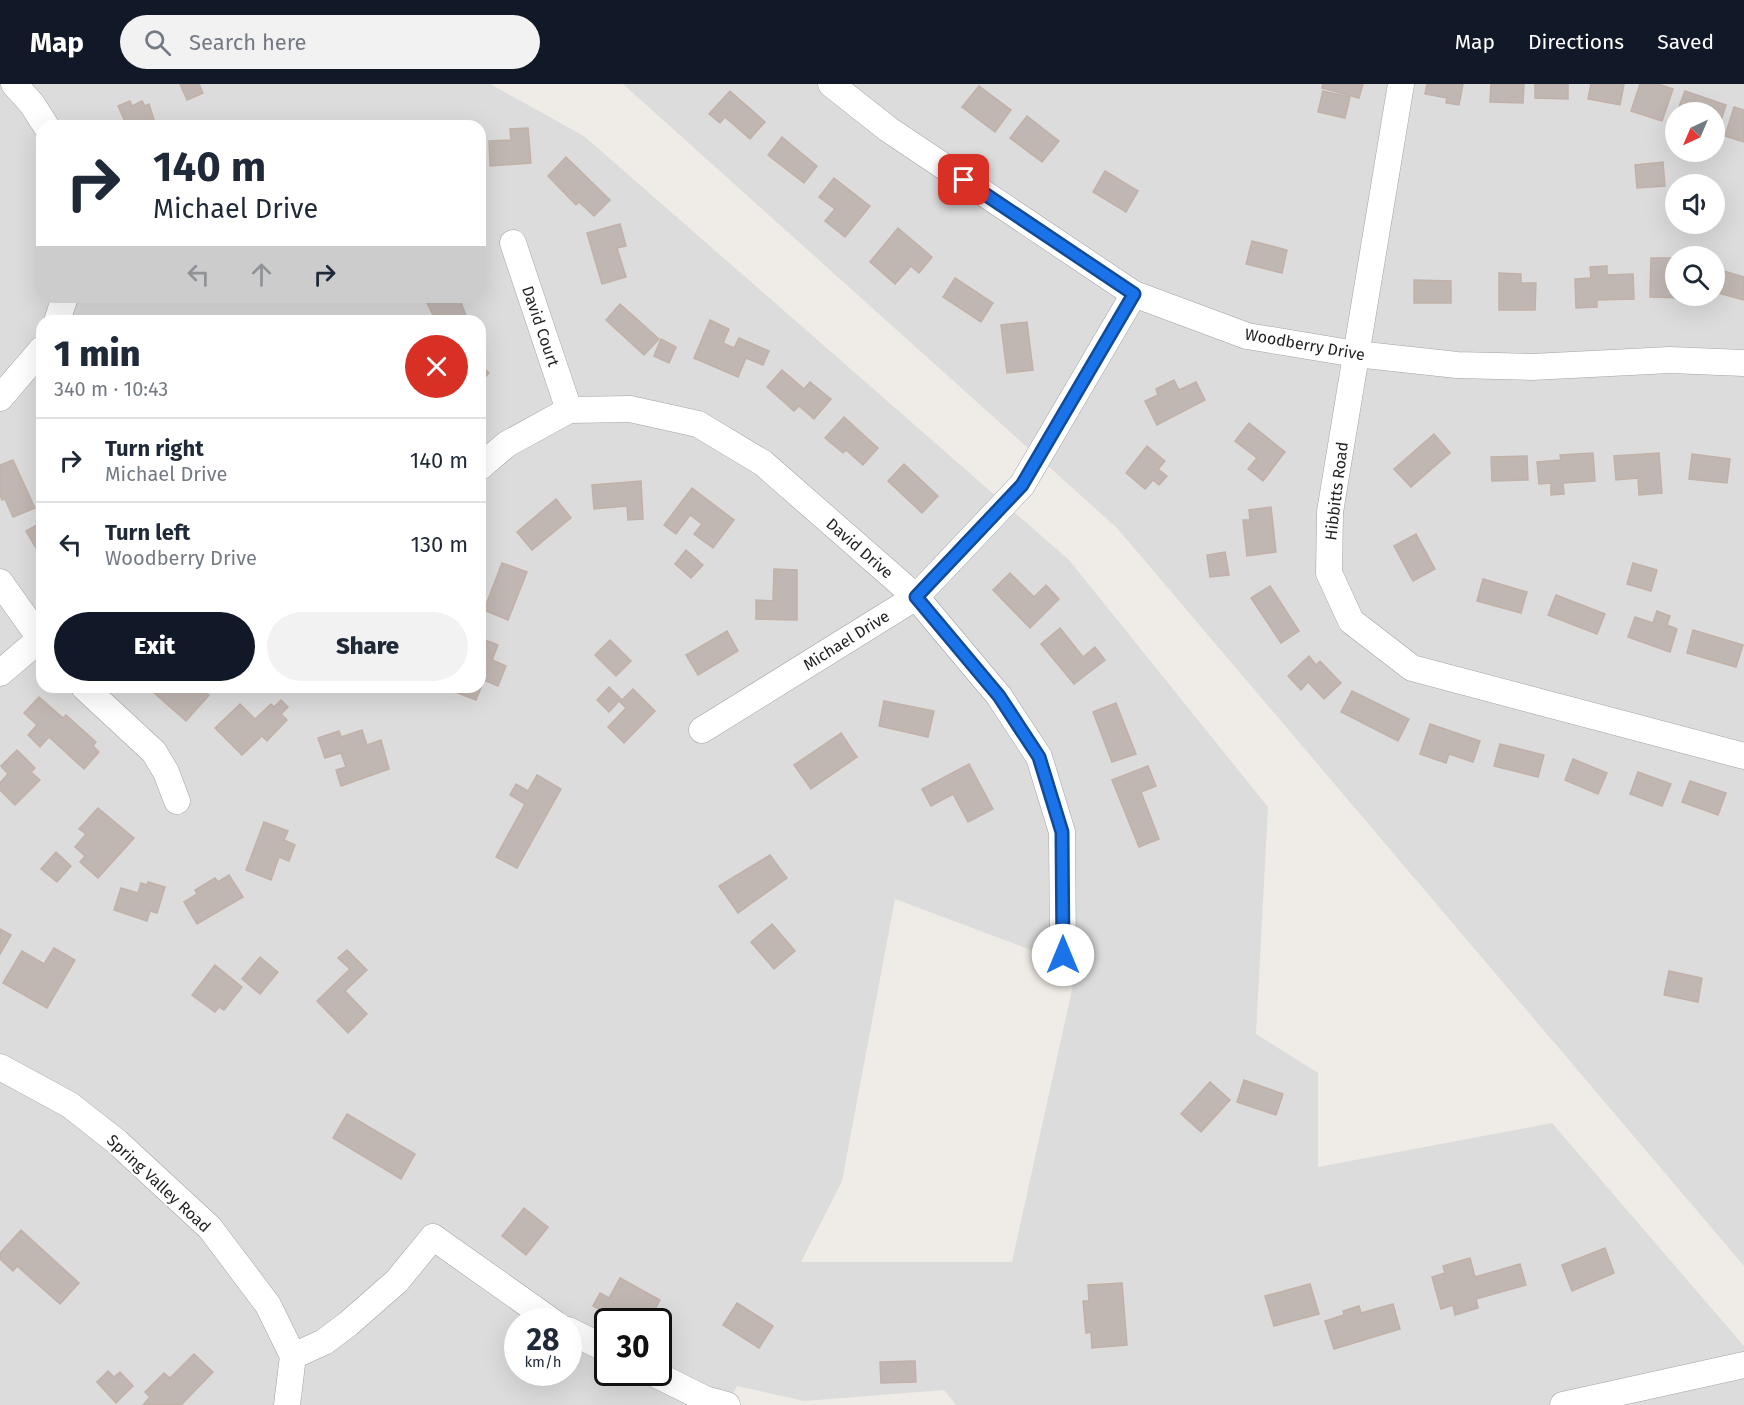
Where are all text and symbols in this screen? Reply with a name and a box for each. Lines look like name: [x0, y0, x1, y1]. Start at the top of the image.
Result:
search box: [120, 15, 540, 69]
text: Map: [30, 26, 84, 59]
icon: search: [141, 26, 174, 59]
text: Search here: [189, 29, 307, 56]
text: Map: [1455, 29, 1495, 55]
text: Directions: [1528, 29, 1624, 55]
text: Saved: [1657, 29, 1714, 55]
north arrow: [1665, 102, 1725, 162]
map controls: [1665, 102, 1725, 306]
text: 140 m: [153, 142, 266, 192]
icon: right: [54, 144, 132, 222]
pin: [938, 154, 989, 205]
icon: arrive: [947, 163, 980, 196]
button: sound: [1665, 174, 1725, 234]
text: Michael Drive: [153, 193, 318, 225]
button: search: [1665, 246, 1725, 306]
icon: left: [182, 258, 215, 291]
icon: ahead: [245, 258, 278, 291]
icon: right: [308, 258, 341, 291]
street label: David Court: [518, 283, 563, 369]
street label: Woodberry Drive: [1243, 325, 1366, 364]
text: 1 min: [54, 332, 140, 376]
button: close: [405, 335, 468, 398]
text: 340 m · 10:43: [54, 377, 168, 401]
text: Turn right: [105, 435, 204, 462]
street label: Hibbitts Road: [1321, 441, 1352, 541]
icon: right: [54, 444, 87, 477]
text: 140 m: [410, 447, 468, 474]
text: Michael Drive: [105, 462, 227, 486]
street label: David Drive: [822, 514, 897, 583]
text: Turn left: [105, 519, 190, 546]
icon: left: [54, 528, 87, 561]
text: 130 m: [411, 531, 468, 558]
text: Woodberry Drive: [105, 546, 257, 570]
street label: Michael Drive: [800, 606, 893, 674]
button: Exit: [54, 612, 255, 681]
button: Share: [267, 612, 468, 681]
position arrow: [1031, 923, 1095, 987]
street label: Spring Valley Road: [103, 1131, 214, 1236]
speed limit sign: 30: [594, 1308, 672, 1386]
text: 28: [527, 1322, 559, 1358]
text: km/h: [524, 1353, 562, 1371]

